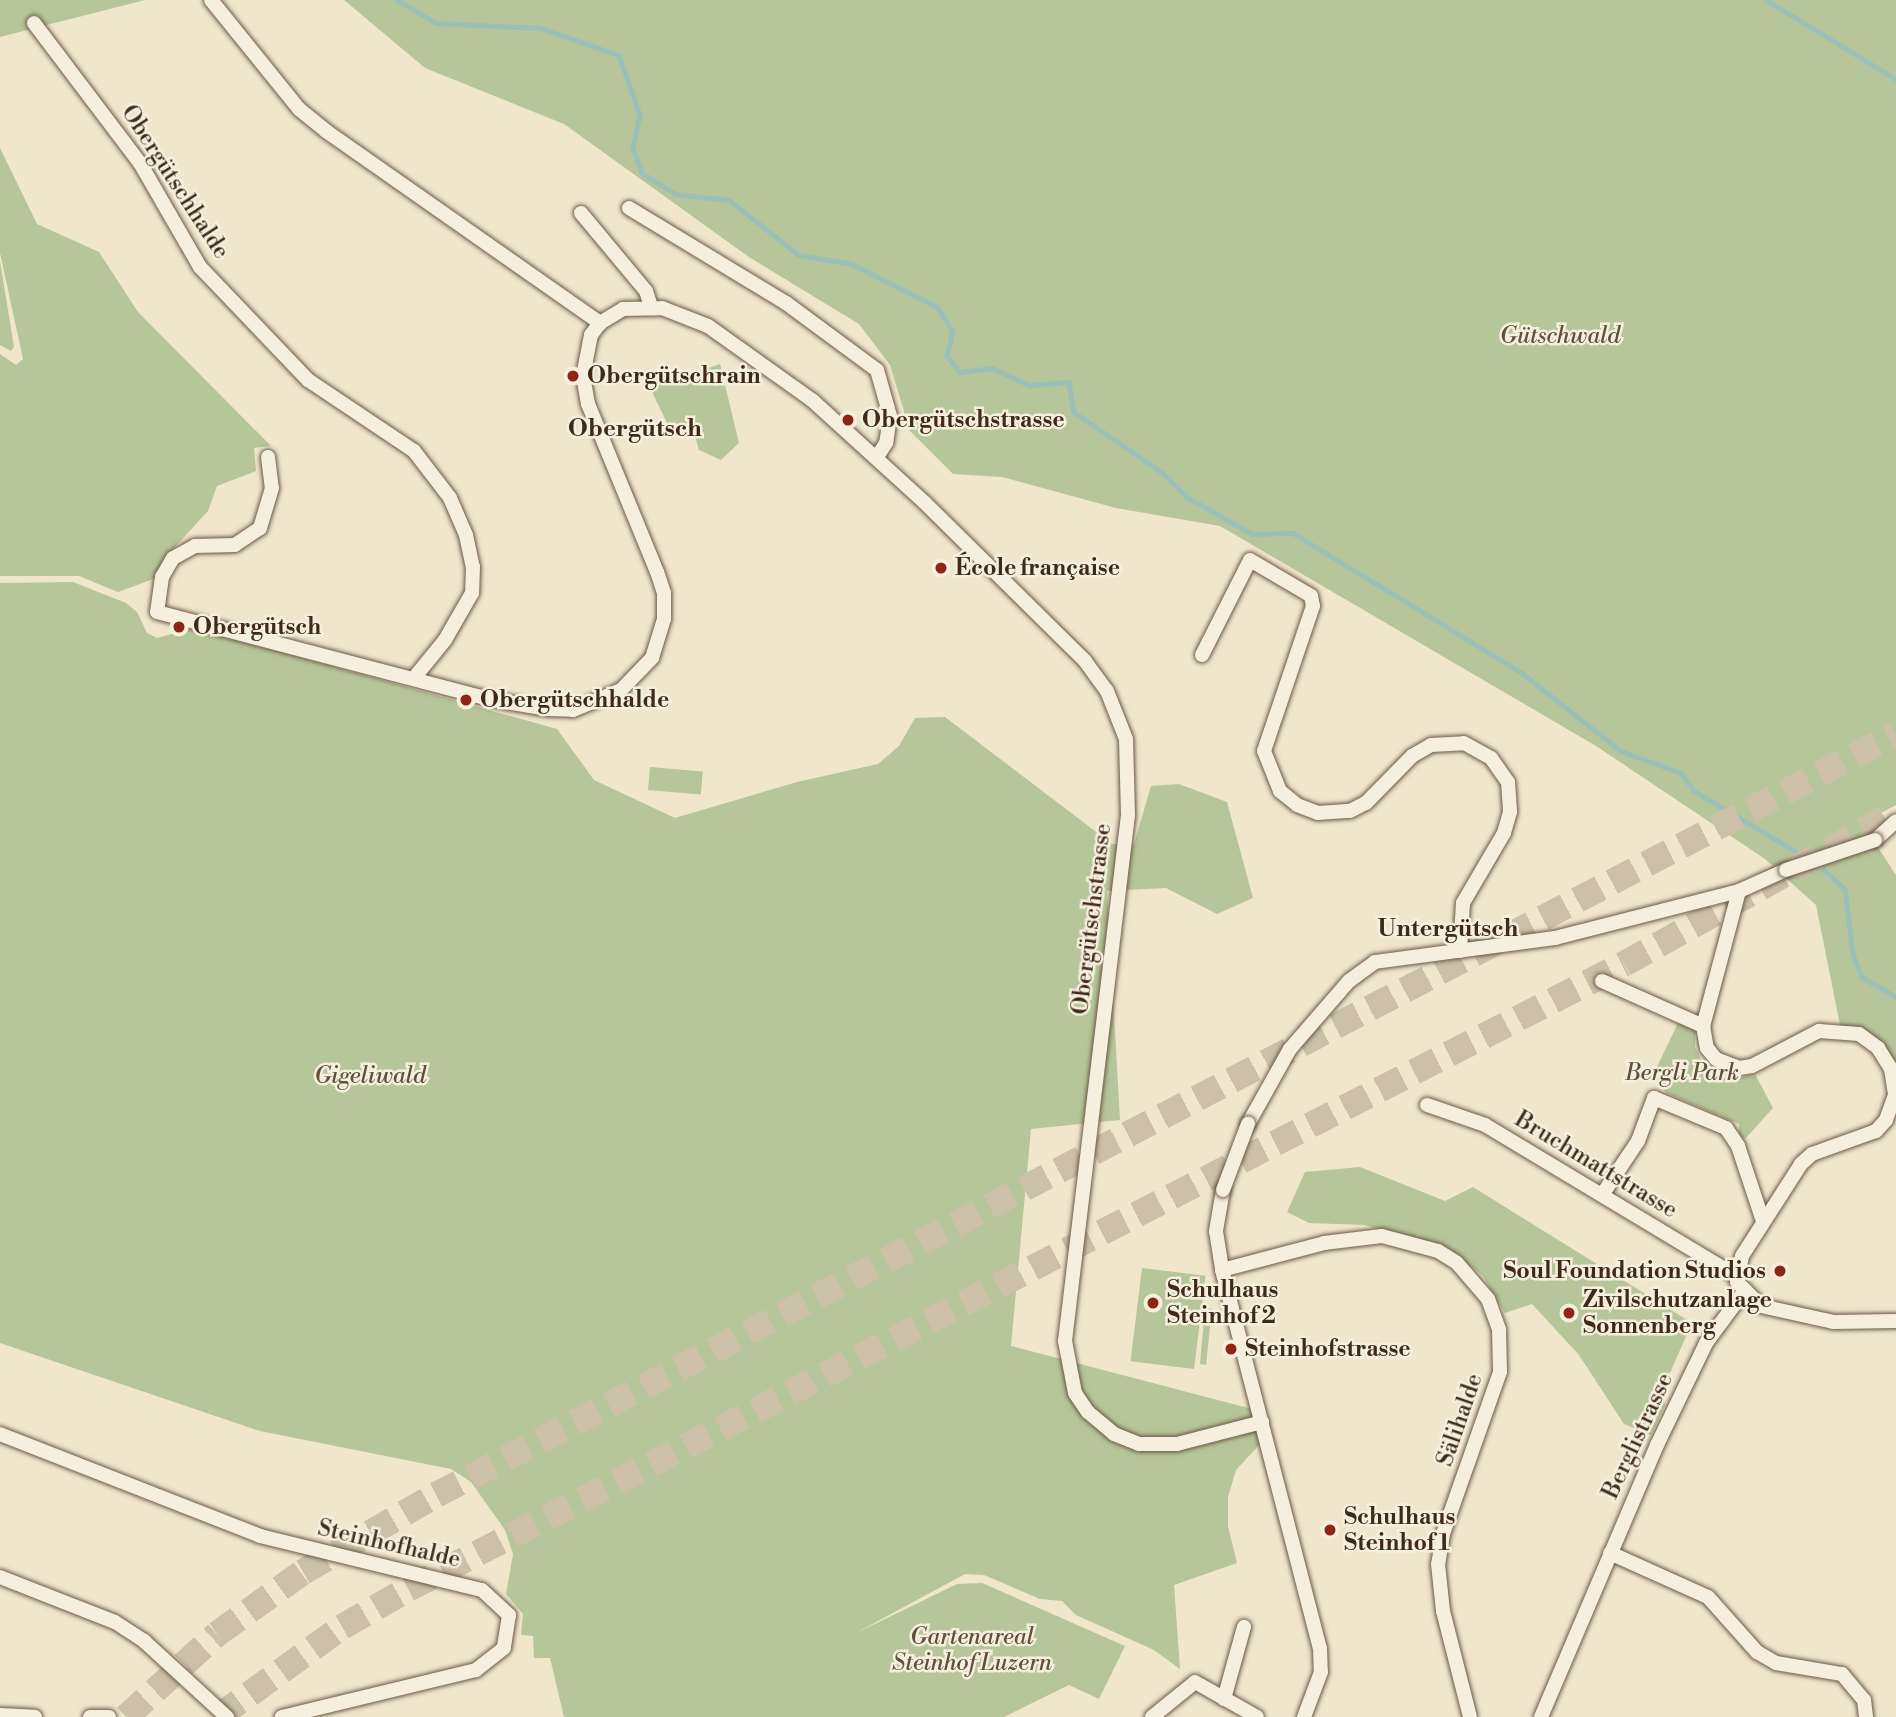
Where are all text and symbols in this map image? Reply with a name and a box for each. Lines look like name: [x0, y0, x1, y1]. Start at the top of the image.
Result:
street label: Obergütschhalde: [115, 100, 235, 264]
park label: Gütschwald: [1500, 322, 1620, 350]
place label: Obergütschrain: [587, 362, 761, 390]
marker: Obergütschrain: [565, 368, 581, 384]
place label: Obergütschstrasse: [862, 406, 1065, 434]
marker: Obergütschstrasse: [840, 412, 856, 428]
district label: Obergütsch: [568, 416, 702, 444]
place label: École française: [955, 554, 1120, 582]
marker: École française: [933, 560, 949, 576]
place label: Obergütsch: [193, 613, 321, 641]
marker: Obergütsch: [171, 619, 187, 635]
place label: Obergütschhalde: [480, 686, 669, 714]
marker: Obergütschhalde: [458, 692, 474, 708]
street label: Obergütschstrasse: [1067, 822, 1117, 1016]
district label: Untergütsch: [1378, 916, 1518, 944]
park label: Bergli Park: [1625, 1059, 1739, 1087]
park label: Gigeliwald: [314, 1062, 426, 1090]
street label: Bruchmattstrasse: [1510, 1106, 1682, 1224]
place label: Soul Foundation Studios: [1503, 1257, 1766, 1285]
marker: Soul Foundation Studios: [1772, 1263, 1788, 1279]
place label: Schulhaus Steinhof 2: [1167, 1276, 1278, 1330]
place label: Zivilschutzanlage Sonnenberg: [1583, 1286, 1772, 1340]
marker: Schulhaus Steinhof 2: [1145, 1295, 1161, 1311]
marker: Zivilschutzanlage Sonnenberg: [1561, 1305, 1577, 1321]
place label: Steinhofstrasse: [1245, 1335, 1411, 1363]
marker: Steinhofstrasse: [1223, 1341, 1239, 1357]
street label: Berglistrasse: [1597, 1369, 1679, 1503]
street label: Sälihalde: [1431, 1370, 1489, 1470]
place label: Schulhaus Steinhof 1: [1344, 1503, 1455, 1557]
street label: Steinhofhalde: [315, 1514, 463, 1574]
marker: Schulhaus Steinhof 1: [1322, 1522, 1338, 1538]
park label: Gartenareal Steinhof Luzern: [892, 1623, 1052, 1677]

